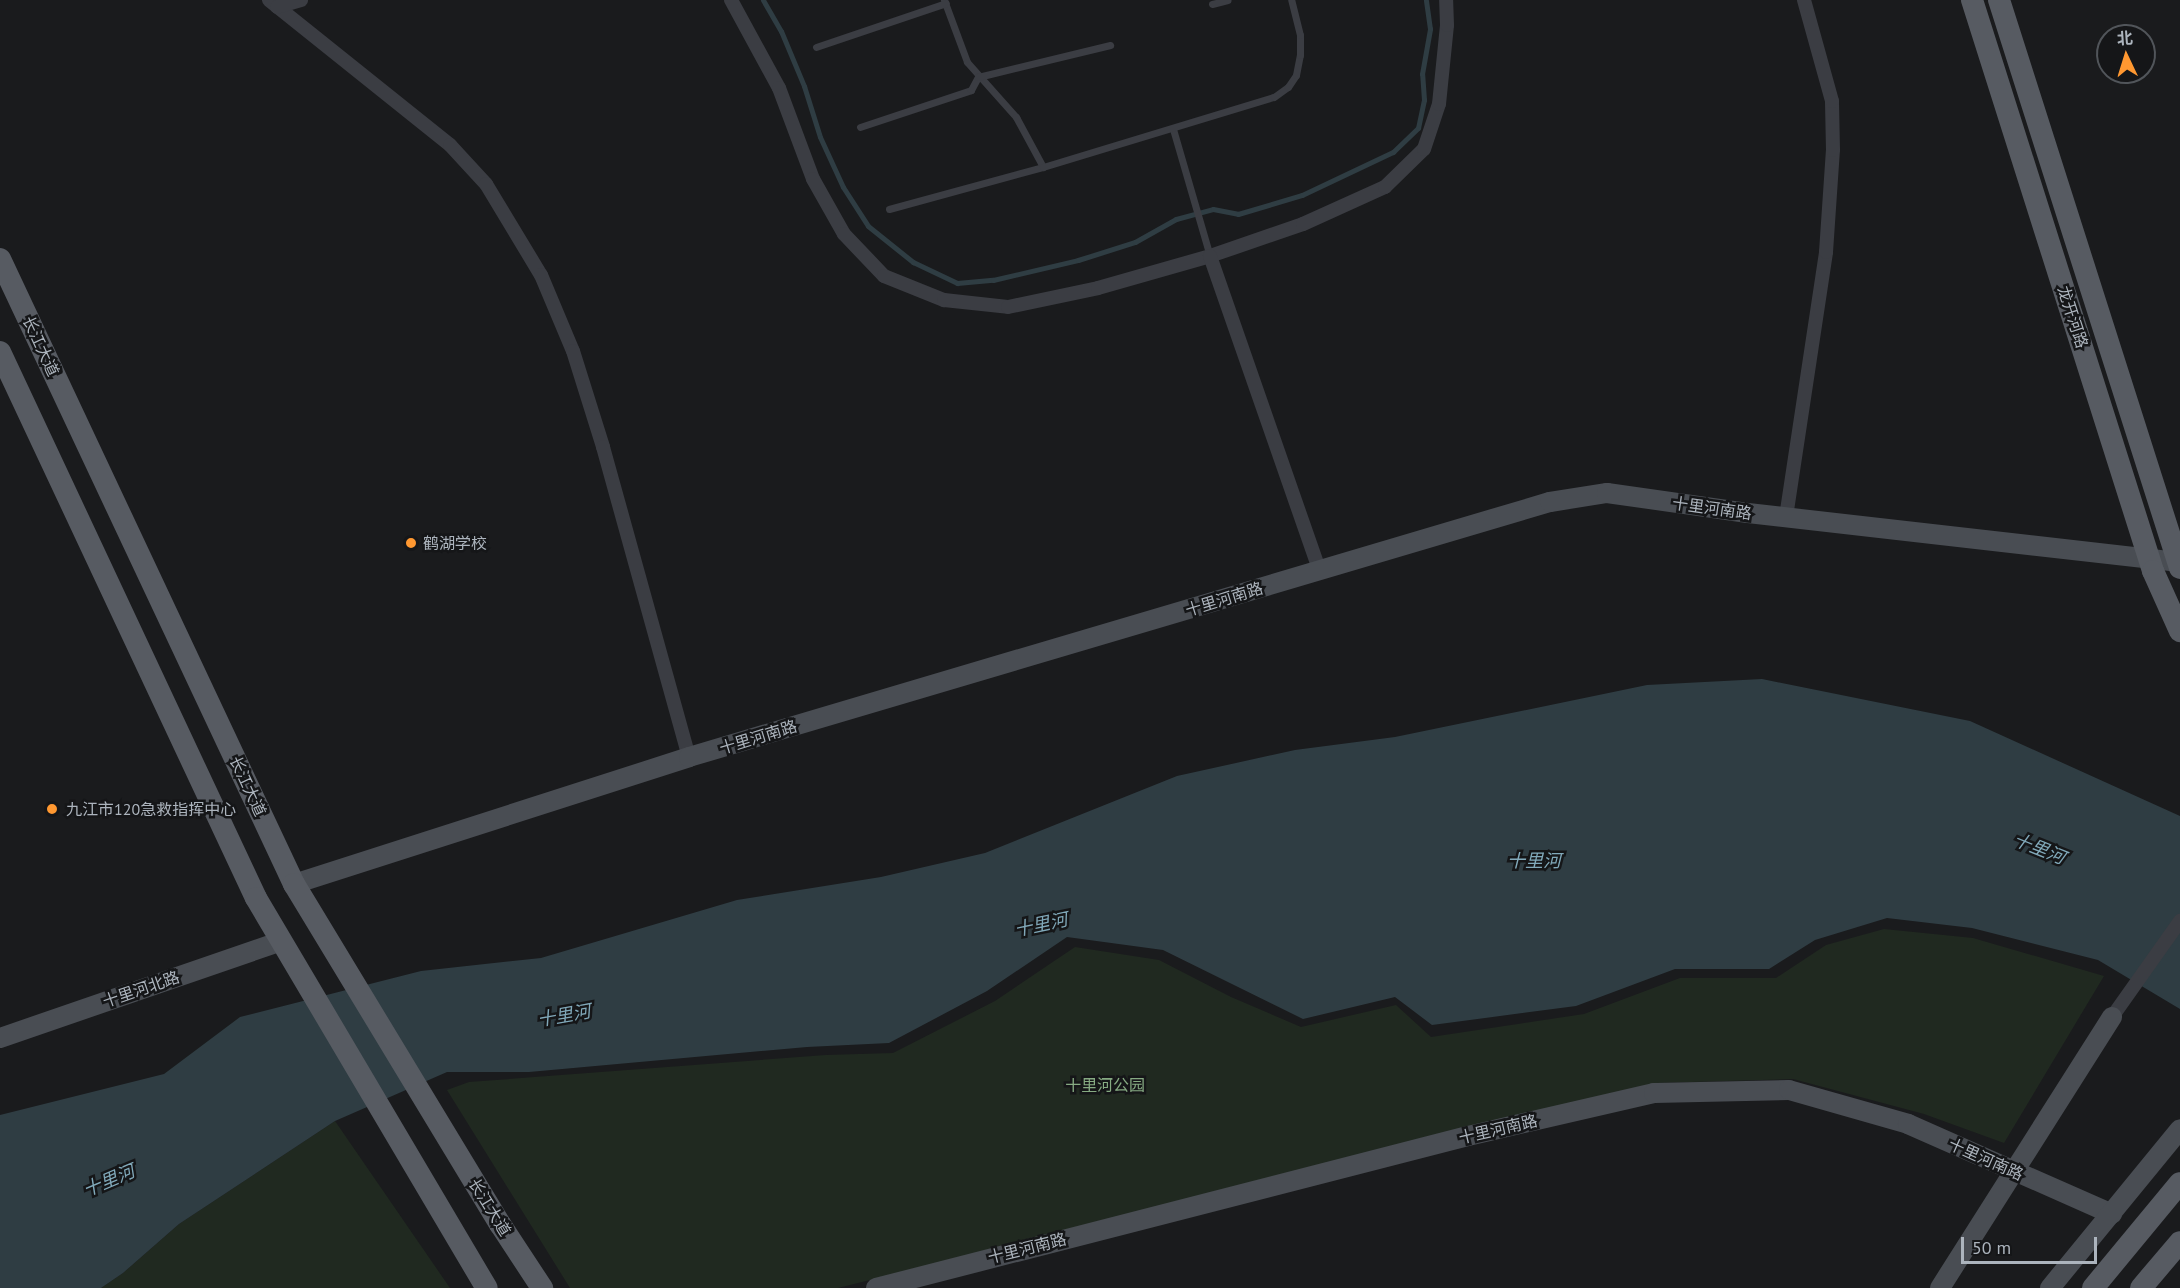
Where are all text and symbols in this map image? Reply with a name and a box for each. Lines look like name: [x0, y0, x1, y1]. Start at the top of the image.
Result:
north arrow: [2096, 24, 2156, 84]
text: 北: [2116, 28, 2134, 49]
street label: 龙开河路: [2054, 284, 2092, 350]
street label: 长江大道: [19, 313, 63, 379]
street label: 十里河南路: [1671, 493, 1753, 523]
place label: 鹤湖学校: [423, 533, 487, 553]
marker: 鹤湖学校: [404, 536, 418, 550]
street label: 十里河南路: [1183, 578, 1265, 620]
street label: 十里河南路: [717, 716, 799, 758]
street label: 长江大道: [226, 753, 270, 819]
place label: 九江市120急救指挥中心: [66, 799, 236, 819]
marker: 九江市120急救指挥中心: [43, 800, 61, 818]
water label: 十里河: [2010, 829, 2068, 869]
water label: 十里河: [1507, 850, 1561, 872]
water label: 十里河: [1012, 909, 1070, 941]
street label: 十里河北路: [100, 967, 182, 1011]
water label: 十里河: [536, 1001, 592, 1031]
park label: 十里河公园: [1065, 1075, 1145, 1095]
street label: 十里河南路: [1457, 1111, 1539, 1147]
street label: 十里河南路: [1946, 1134, 2026, 1184]
water label: 十里河: [80, 1161, 138, 1201]
street label: 长江大道: [465, 1175, 515, 1239]
scale bar: [1964, 1225, 2100, 1263]
street label: 十里河南路: [986, 1229, 1068, 1267]
text: 50 m: [1972, 1236, 2011, 1259]

